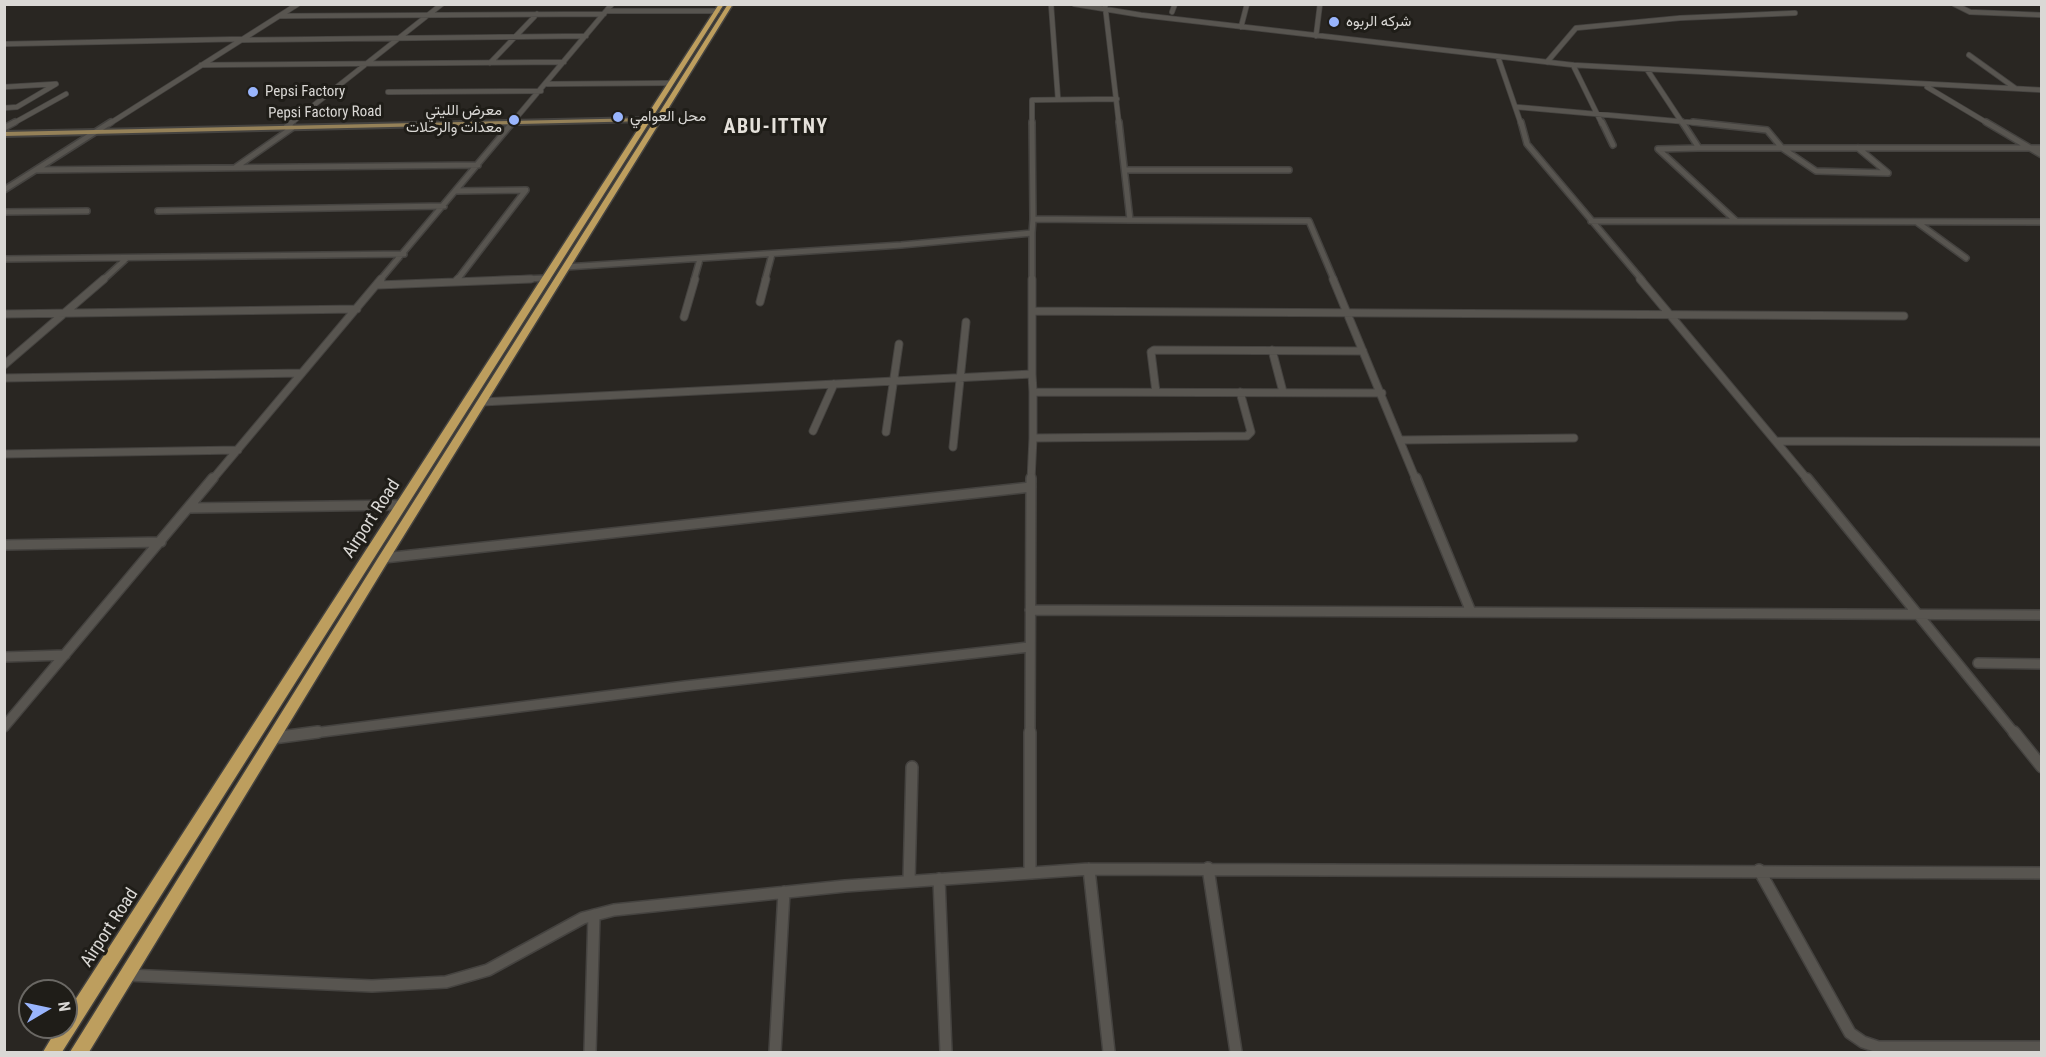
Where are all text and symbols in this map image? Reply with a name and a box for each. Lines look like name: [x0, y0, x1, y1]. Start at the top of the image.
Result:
place label: شركه الربوه: [1346, 13, 1411, 31]
marker: شركه الربوه: [1327, 15, 1341, 29]
place label: Pepsi Factory: [265, 83, 345, 101]
marker: Pepsi Factory: [246, 85, 260, 99]
place label: معرض الليتي معدات والرحلات: [406, 102, 502, 137]
street label: Pepsi Factory Road: [268, 103, 382, 123]
place label: محل العوامي: [630, 108, 706, 126]
marker: محل العوامي: [611, 110, 625, 124]
marker: معرض الليتي معدات والرحلات: [507, 113, 521, 127]
district label: ABU-ITTNY: [723, 116, 829, 140]
street label: Airport Road: [339, 476, 405, 562]
street label: Airport Road: [77, 885, 143, 971]
north arrow: [18, 979, 78, 1039]
text: N: [54, 1000, 74, 1013]

